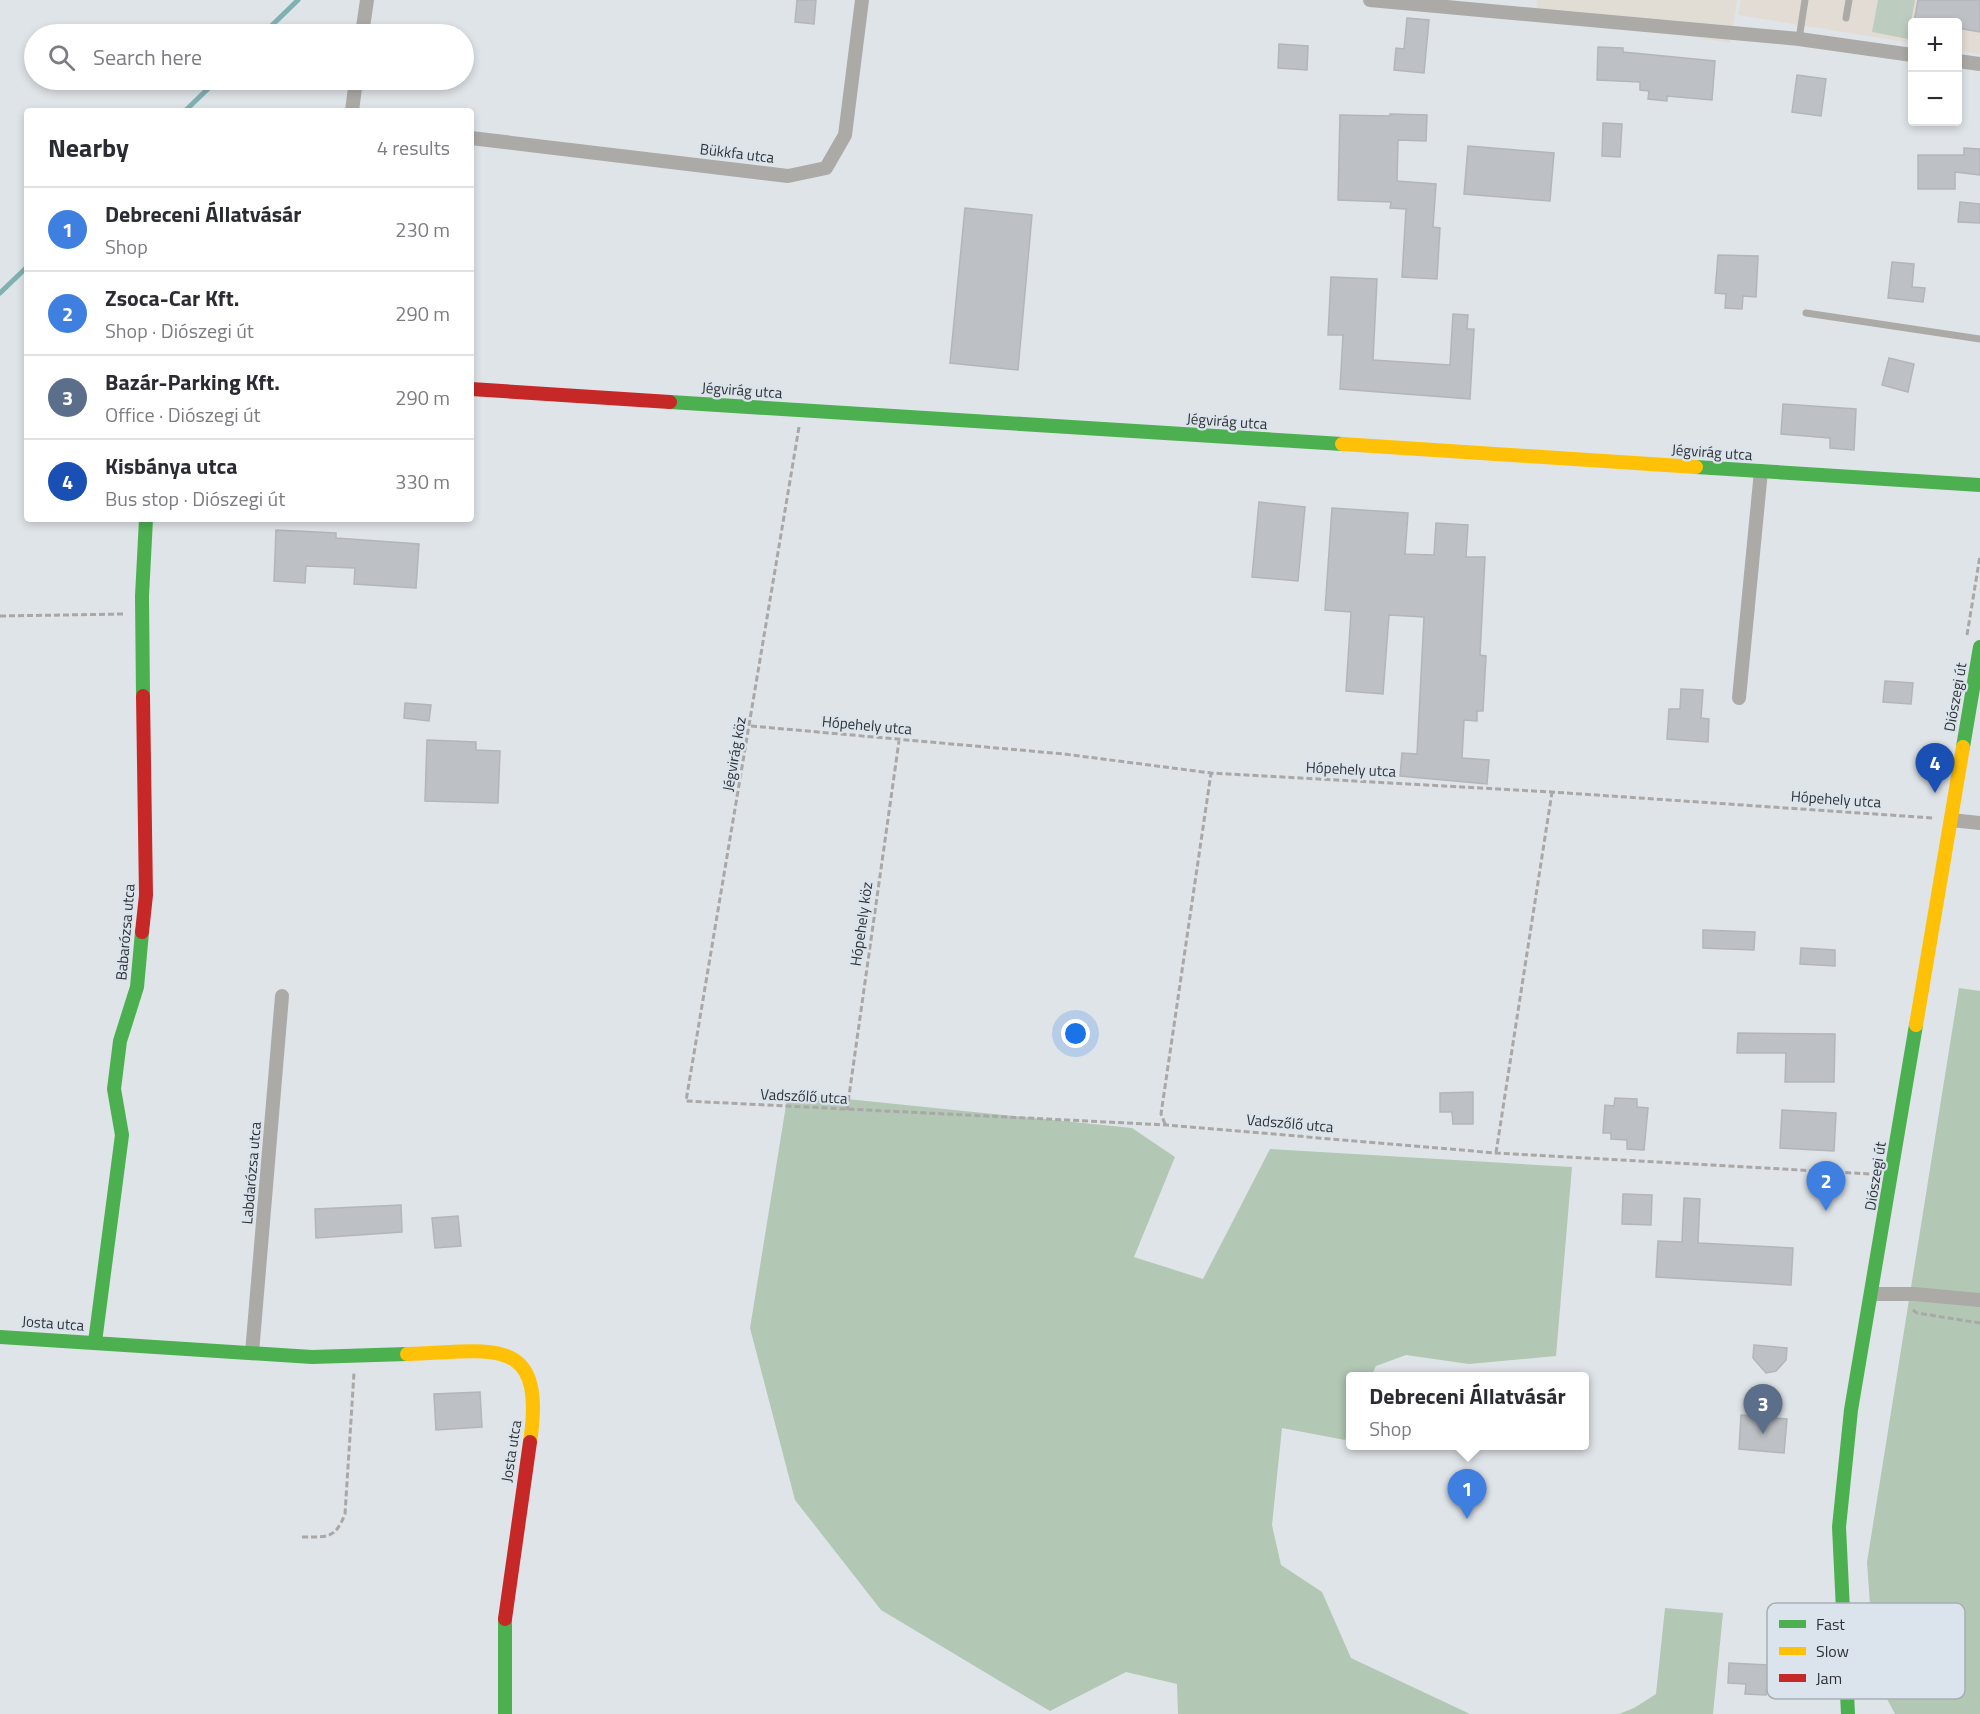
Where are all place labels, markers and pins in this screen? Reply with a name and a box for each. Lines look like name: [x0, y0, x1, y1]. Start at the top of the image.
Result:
pin: 4: [1916, 744, 1954, 793]
pin: 2: [1806, 1162, 1846, 1211]
pin: 3: [1744, 1384, 1782, 1434]
pin: 1: [1448, 1470, 1486, 1519]

